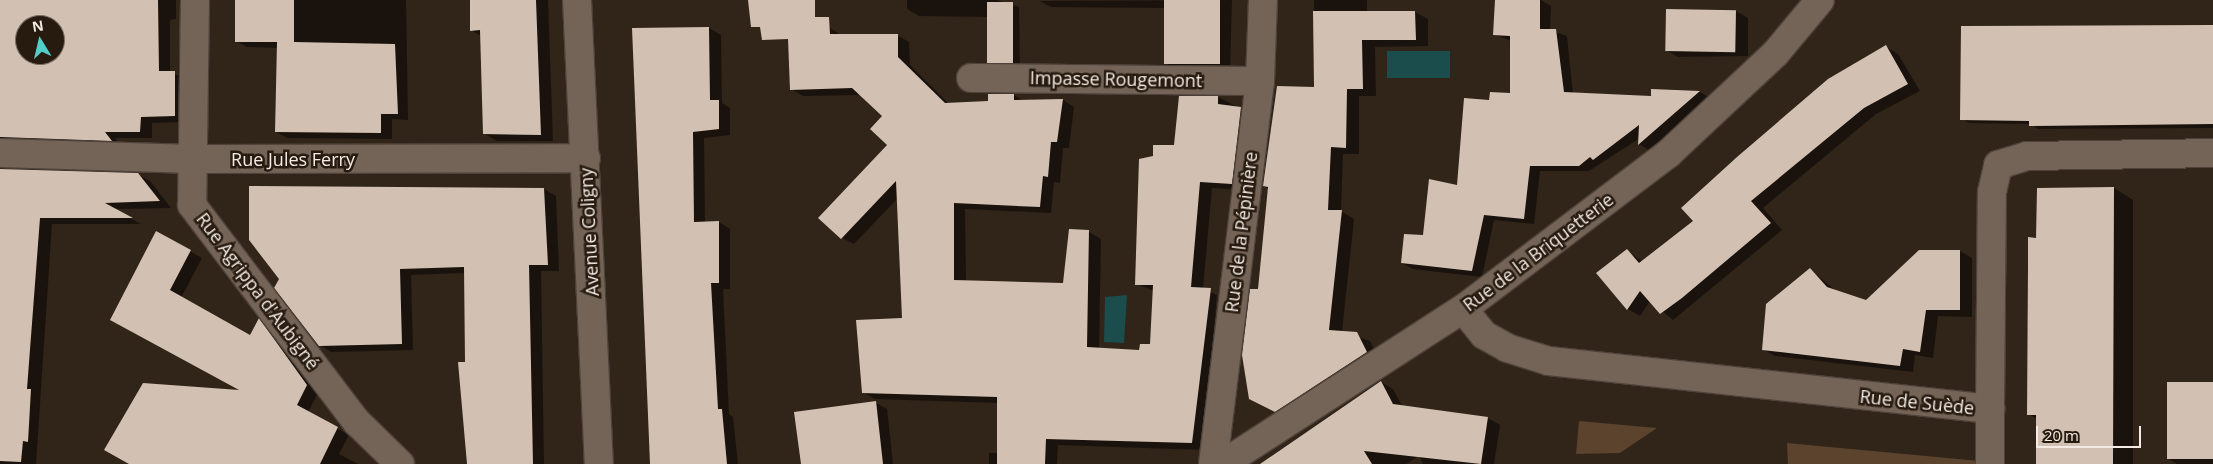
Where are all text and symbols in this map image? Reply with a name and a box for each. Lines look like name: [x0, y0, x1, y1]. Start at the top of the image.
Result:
north arrow: [15, 15, 65, 65]
text: N: [31, 15, 45, 36]
street label: Impasse Rougemont: [1030, 67, 1202, 91]
street label: Rue Jules Ferry: [231, 148, 355, 170]
street label: Rue de la Pépinière: [1220, 150, 1262, 314]
street label: Avenue Coligny: [575, 167, 603, 297]
street label: Rue de la Briquetterie: [1459, 188, 1617, 316]
street label: Rue Agrippa d'Aubigné: [192, 208, 324, 374]
street label: Rue de Suède: [1859, 385, 1975, 419]
scale bar: [2038, 416, 2143, 448]
text: 20 m: [2044, 425, 2079, 445]

